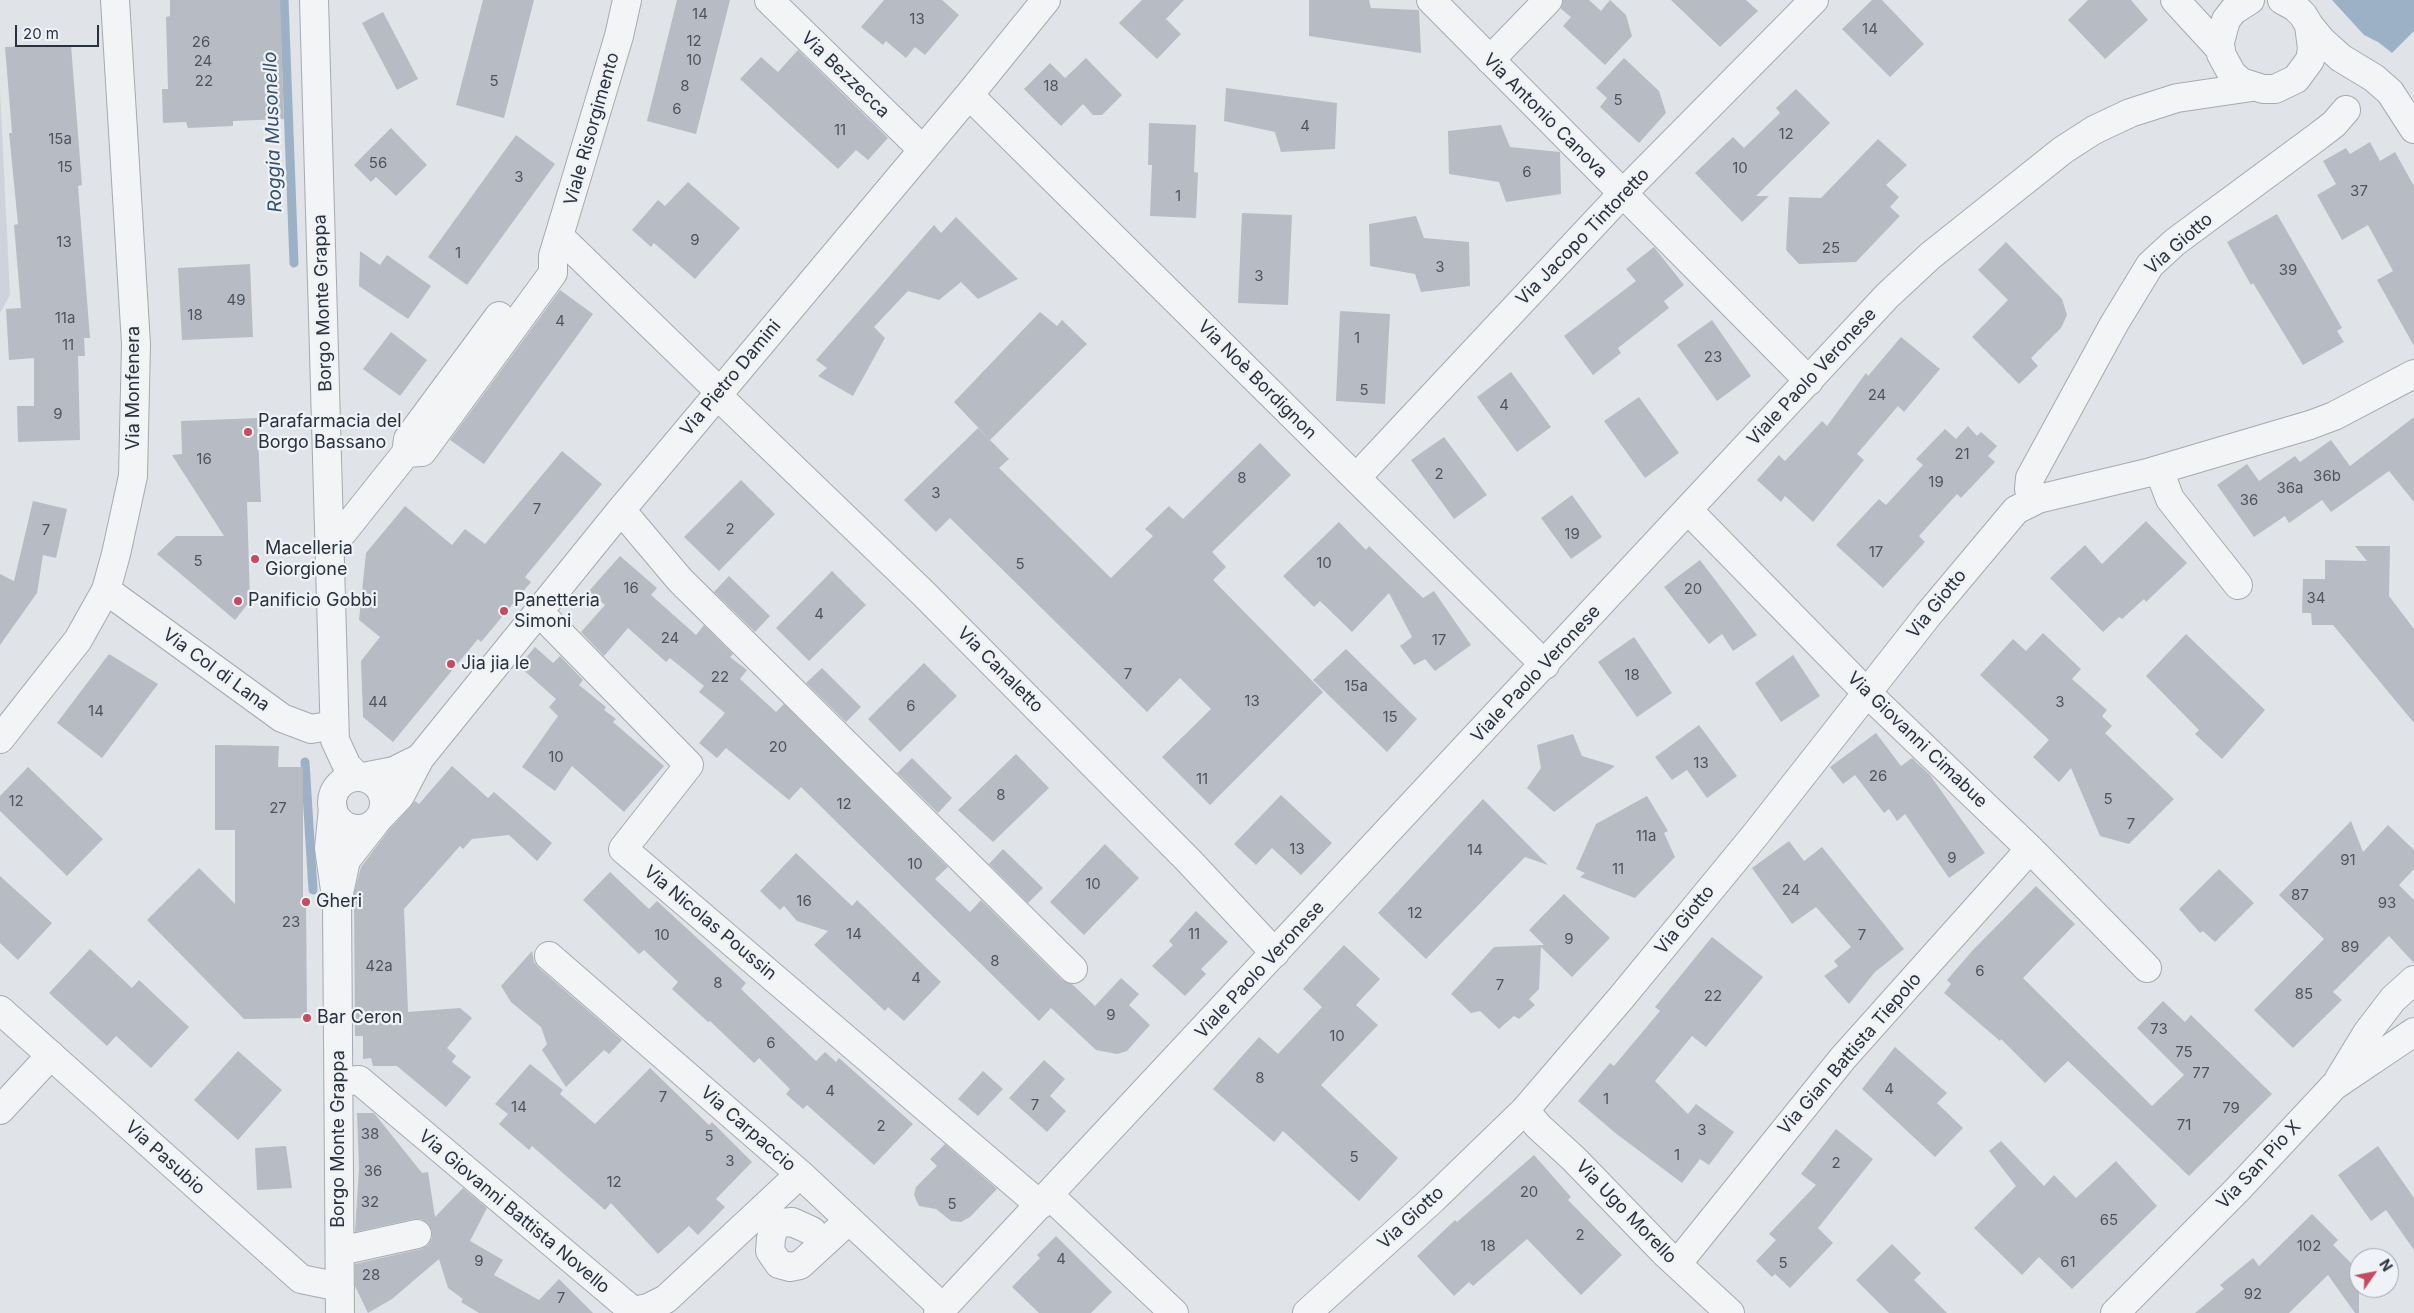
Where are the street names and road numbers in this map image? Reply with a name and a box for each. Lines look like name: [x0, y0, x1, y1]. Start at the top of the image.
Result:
street label: Via Bezzecca: [796, 27, 894, 123]
street label: Via Antonio Canova: [1478, 49, 1612, 183]
street label: Viale Risorgimento: [560, 50, 624, 208]
street label: Via Jacopo Tintoretto: [1512, 164, 1654, 310]
street label: Via Giotto: [2141, 209, 2217, 279]
street label: Borgo Monte Grappa: [309, 214, 337, 392]
street label: Viale Paolo Veronese: [1743, 304, 1881, 450]
street label: Via Pietro Damini: [676, 316, 786, 440]
street label: Via Noè Bordignon: [1193, 316, 1321, 444]
street label: Via Monfenera: [123, 326, 145, 450]
street label: Via Giotto: [1903, 565, 1971, 643]
street label: Viale Paolo Veronese: [1467, 601, 1605, 747]
street label: Via Canaletto: [952, 622, 1048, 718]
street label: Via Col di Lana: [158, 624, 274, 716]
street label: Via Giovanni Cimabue: [1842, 667, 1992, 813]
street label: Via Nicolas Poussin: [639, 861, 781, 985]
street label: Via Giotto: [1651, 881, 1719, 959]
street label: Viale Paolo Veronese: [1191, 897, 1329, 1043]
street label: Via Gian Battista Tiepolo: [1774, 969, 1926, 1139]
street label: Borgo Monte Grappa: [328, 1050, 350, 1228]
street label: Via Carpaccio: [696, 1082, 800, 1176]
street label: Via San Pio X: [2212, 1116, 2306, 1214]
street label: Via Pasubio: [121, 1117, 209, 1199]
street label: Via Giovanni Battista Novello: [414, 1126, 614, 1298]
street label: Via Ugo Morello: [1571, 1156, 1681, 1268]
street label: Via Giotto: [1373, 1182, 1449, 1254]

